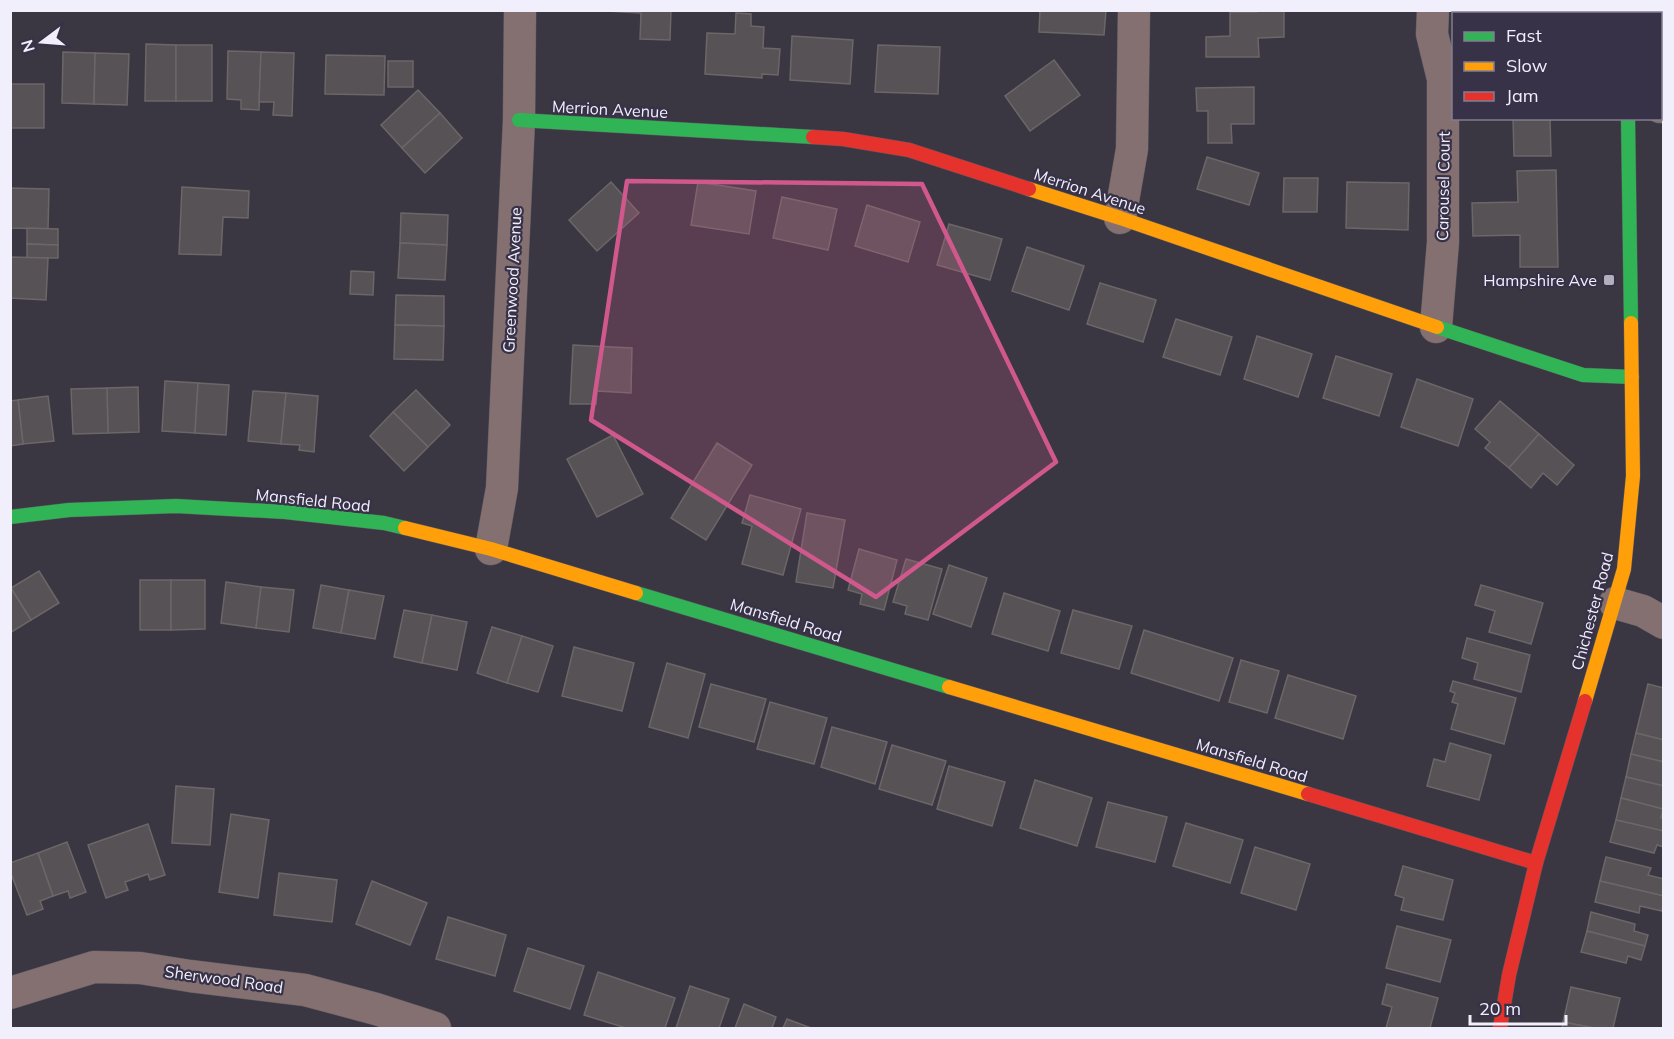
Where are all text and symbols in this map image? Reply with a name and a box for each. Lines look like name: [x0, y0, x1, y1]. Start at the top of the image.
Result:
north arrow: [12, 12, 72, 72]
legend: [1452, 12, 1662, 120]
text: Fast: [1506, 24, 1542, 47]
text: N: [16, 38, 39, 55]
text: Slow: [1506, 54, 1548, 77]
text: Jam: [1506, 84, 1539, 107]
street label: Merrion Avenue: [551, 96, 669, 122]
street label: Carousel Court: [1432, 131, 1454, 241]
street label: Merrion Avenue: [1032, 164, 1148, 218]
street label: Greenwood Avenue: [498, 207, 526, 353]
place label: Hampshire Ave: [1483, 270, 1597, 290]
marker: Hampshire Ave: [1602, 273, 1616, 287]
street label: Mansfield Road: [255, 484, 371, 516]
street label: Chichester Road: [1567, 550, 1617, 672]
street label: Mansfield Road: [728, 594, 844, 646]
street label: Mansfield Road: [1194, 734, 1310, 786]
street label: Sherwood Road: [163, 961, 285, 997]
scale bar: [1470, 988, 1566, 1026]
text: 20 m: [1479, 997, 1521, 1020]

